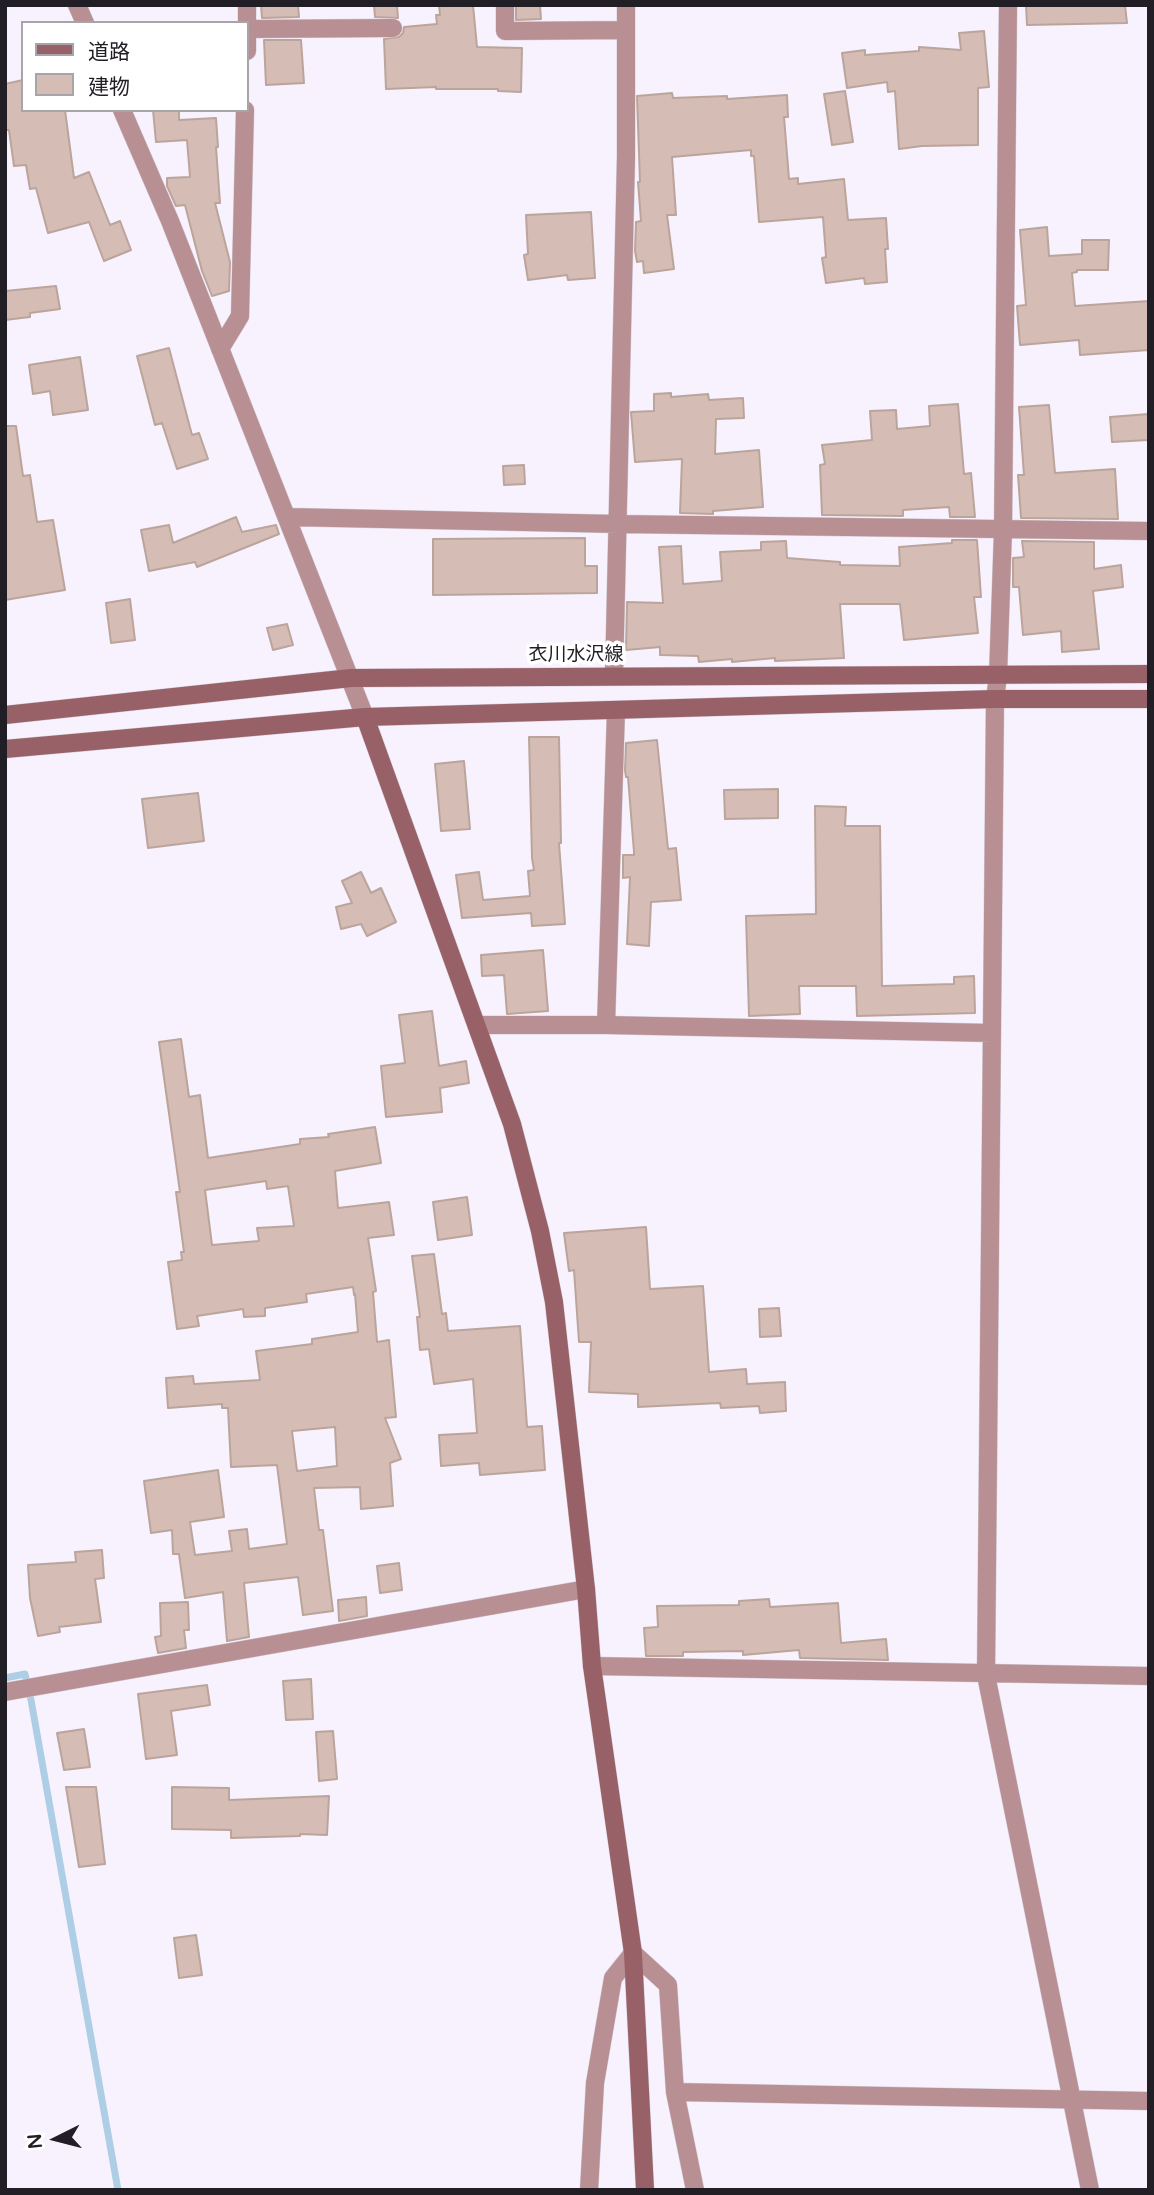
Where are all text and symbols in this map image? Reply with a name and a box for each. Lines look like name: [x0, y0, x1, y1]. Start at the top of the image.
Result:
legend: [21, 21, 248, 112]
text: 道路: [88, 40, 130, 65]
text: 建物: [88, 75, 130, 100]
street label: 衣川水沢線: [529, 644, 623, 666]
north arrow: [21, 2104, 91, 2174]
text: N: [23, 2132, 47, 2150]

